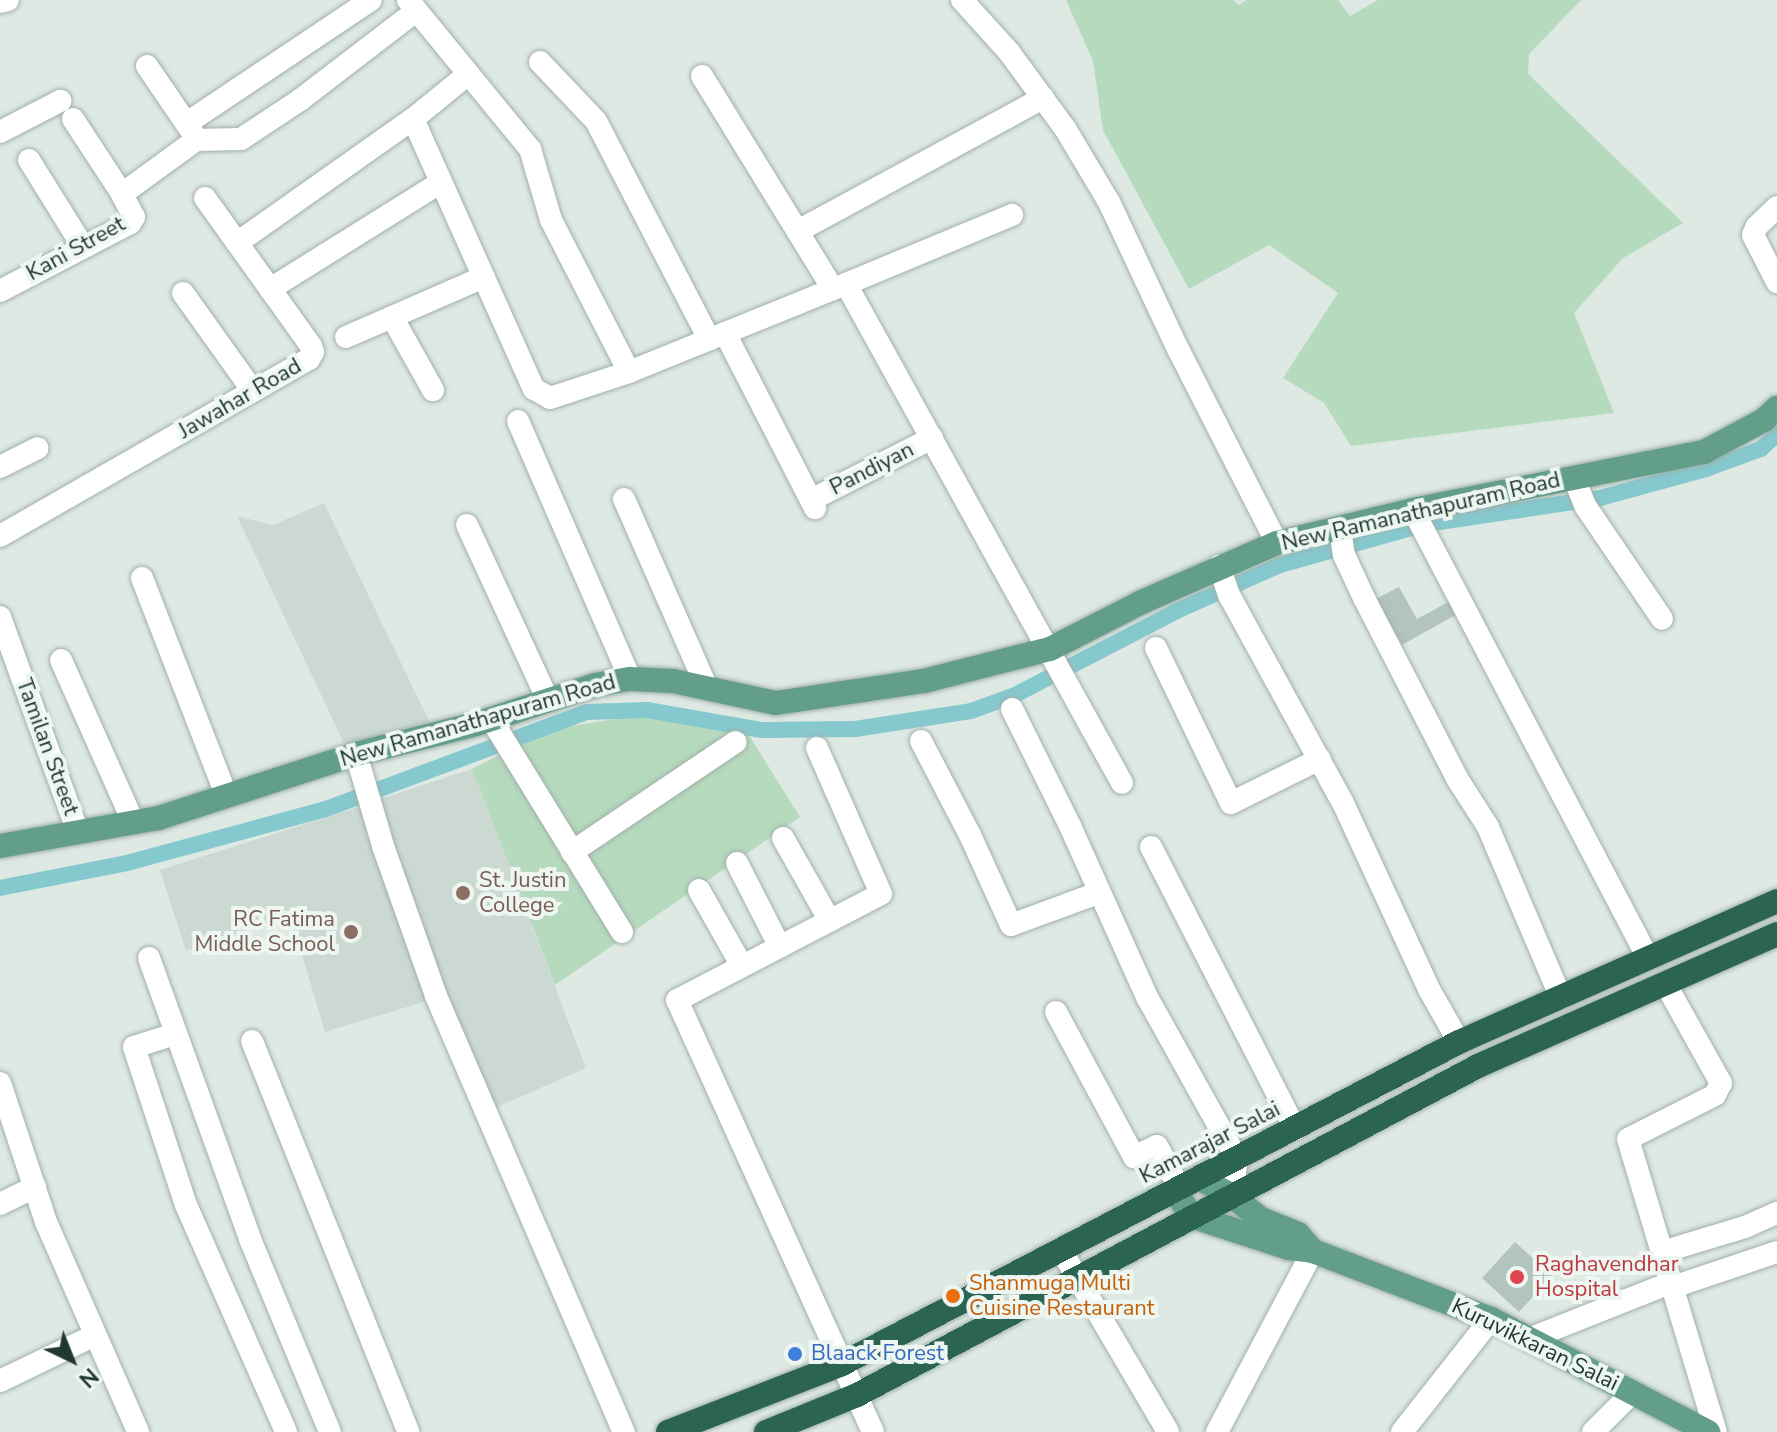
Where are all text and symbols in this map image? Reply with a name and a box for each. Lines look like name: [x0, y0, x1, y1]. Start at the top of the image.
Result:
street label: Kani Street: [22, 211, 130, 287]
street label: Jawahar Road: [174, 353, 306, 445]
street label: Pandiyan: [826, 437, 918, 501]
street label: New Ramanathapuram Road: [1279, 467, 1563, 557]
street label: New Ramanathapuram Road: [337, 669, 619, 773]
street label: Tamilan Street: [10, 675, 84, 819]
place label: St. Justin College: [479, 867, 566, 918]
marker: St. Justin College: [454, 884, 472, 902]
place label: RC Fatima Middle School: [194, 906, 335, 958]
marker: RC Fatima Middle School: [342, 923, 360, 941]
street label: Kamarajar Salai: [1135, 1096, 1285, 1190]
place label: Raghavendhar Hospital: [1535, 1251, 1679, 1302]
marker: Raghavendhar Hospital: [1506, 1266, 1528, 1288]
place label: Shanmuga Multi Cuisine Restaurant: [969, 1270, 1155, 1322]
marker: Shanmuga Multi Cuisine Restaurant: [944, 1287, 962, 1305]
street label: Kuruvikkaran Salai: [1447, 1293, 1623, 1397]
north arrow: [32, 1320, 112, 1400]
place label: Blaack Forest: [811, 1341, 944, 1367]
marker: Blaack Forest: [786, 1345, 804, 1363]
text: N: [72, 1361, 105, 1394]

